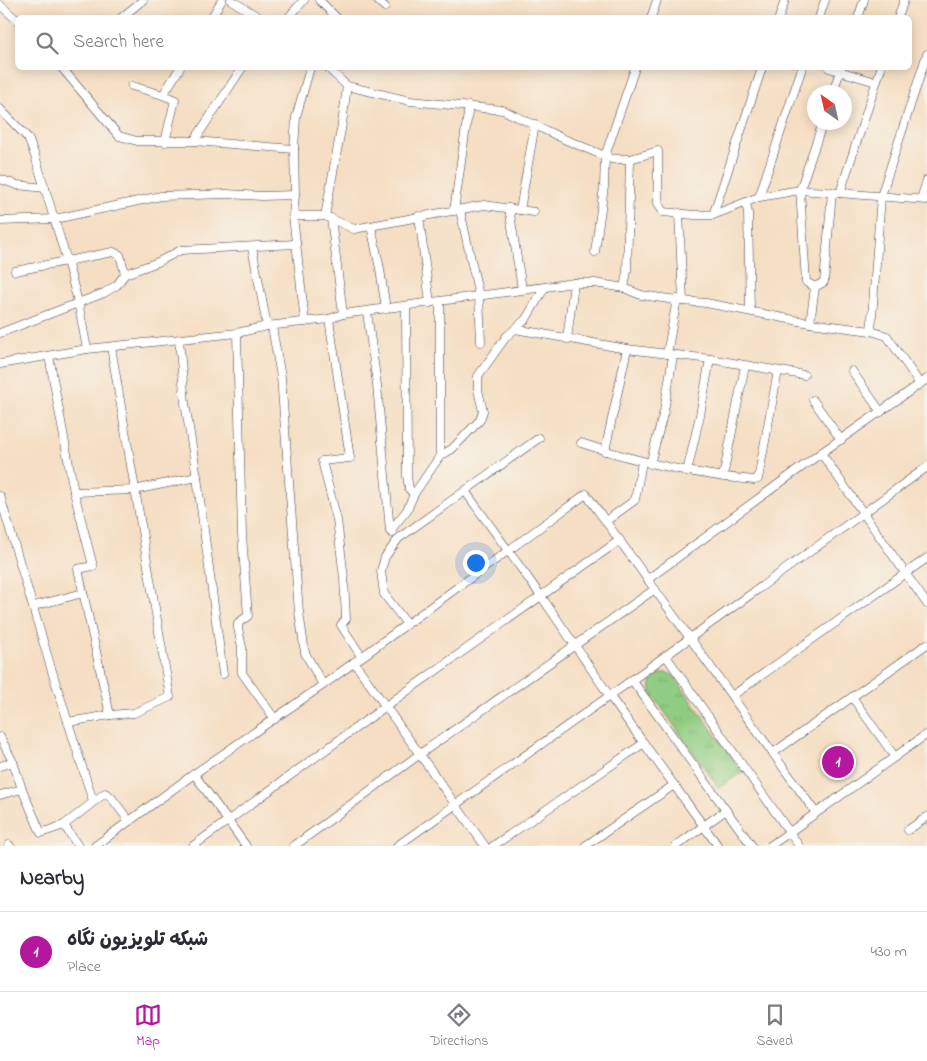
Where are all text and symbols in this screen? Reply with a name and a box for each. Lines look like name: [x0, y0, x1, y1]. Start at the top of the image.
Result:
search box: [15, 15, 912, 70]
icon: search: [33, 29, 61, 57]
text: Search here: [73, 29, 164, 56]
north arrow: [807, 85, 852, 130]
your location: [463, 550, 489, 576]
pin: 1: [822, 743, 854, 781]
text: Nearby: [20, 864, 84, 894]
text: شبکه تلویزیون نگاه: [67, 927, 208, 954]
text: 1: [33, 940, 39, 964]
text: 430 m: [870, 940, 907, 964]
text: Place: [67, 955, 101, 979]
tab: Map: [134, 1001, 162, 1052]
tab: Directions: [430, 1001, 488, 1052]
tab: Saved: [756, 1001, 793, 1052]

